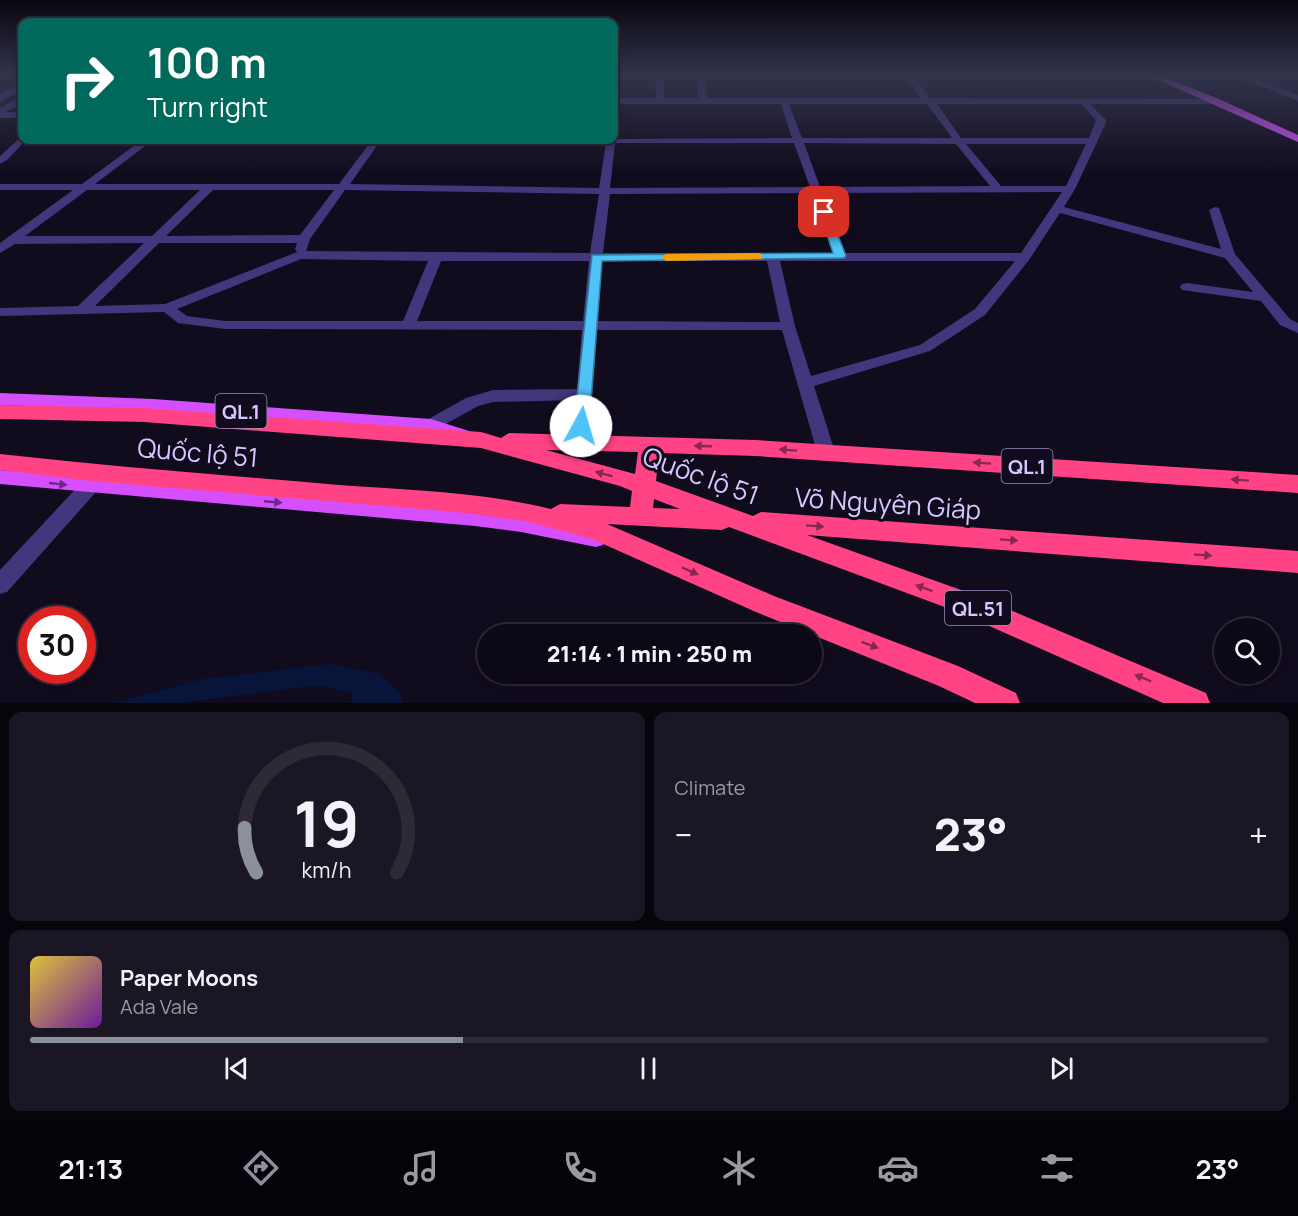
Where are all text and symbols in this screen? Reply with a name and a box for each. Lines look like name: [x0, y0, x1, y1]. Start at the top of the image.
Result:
text: 100 m: [147, 33, 267, 91]
icon: right: [48, 42, 126, 120]
text: Turn right: [147, 88, 268, 125]
pin: [798, 186, 849, 237]
icon: arrive: [807, 195, 840, 228]
road number: QL.1: [216, 394, 266, 428]
position arrow: [549, 394, 613, 458]
street label: Quốc lộ 51: [136, 429, 260, 475]
street label: Quốc lộ 51: [638, 437, 764, 513]
one-way arrow: [693, 441, 712, 450]
one-way arrow: [778, 445, 797, 455]
road number: QL.1: [1002, 449, 1052, 483]
one-way arrow: [973, 458, 992, 468]
one-way arrow: [595, 469, 613, 478]
one-way arrow: [1230, 475, 1249, 485]
one-way arrow: [49, 479, 68, 489]
street label: Võ Nguyên Giáp: [794, 479, 982, 527]
one-way arrow: [264, 497, 283, 507]
one-way arrow: [805, 521, 824, 530]
one-way arrow: [1000, 535, 1019, 545]
one-way arrow: [1194, 550, 1213, 559]
one-way arrow: [682, 566, 699, 575]
one-way arrow: [915, 582, 933, 592]
road number: QL.51: [945, 591, 1011, 625]
speed limit sign: 30: [18, 606, 96, 684]
map controls: [1214, 618, 1280, 684]
button: search: [1214, 618, 1280, 684]
text: 21:14 · 1 min · 250 m: [547, 639, 752, 669]
one-way arrow: [862, 641, 880, 651]
one-way arrow: [1133, 673, 1151, 683]
text: Climate: [675, 774, 746, 801]
text: 19: [294, 780, 360, 866]
text: 23°: [934, 803, 1008, 865]
text: −: [675, 812, 692, 857]
text: +: [1249, 812, 1268, 857]
text: km/h: [302, 856, 352, 885]
text: Paper Moons: [120, 963, 258, 993]
text: Ada Vale: [120, 993, 198, 1020]
icon: previous: [220, 1052, 253, 1085]
icon: pause: [632, 1052, 665, 1085]
icon: next: [1045, 1052, 1078, 1085]
icon: directions: [240, 1147, 282, 1189]
icon: music: [400, 1147, 442, 1189]
icon: phone: [559, 1147, 601, 1189]
icon: climate: [718, 1147, 760, 1189]
icon: car: [877, 1147, 919, 1189]
icon: filters: [1036, 1147, 1078, 1189]
text: 21:13: [59, 1150, 123, 1187]
text: 23°: [1195, 1150, 1239, 1187]

